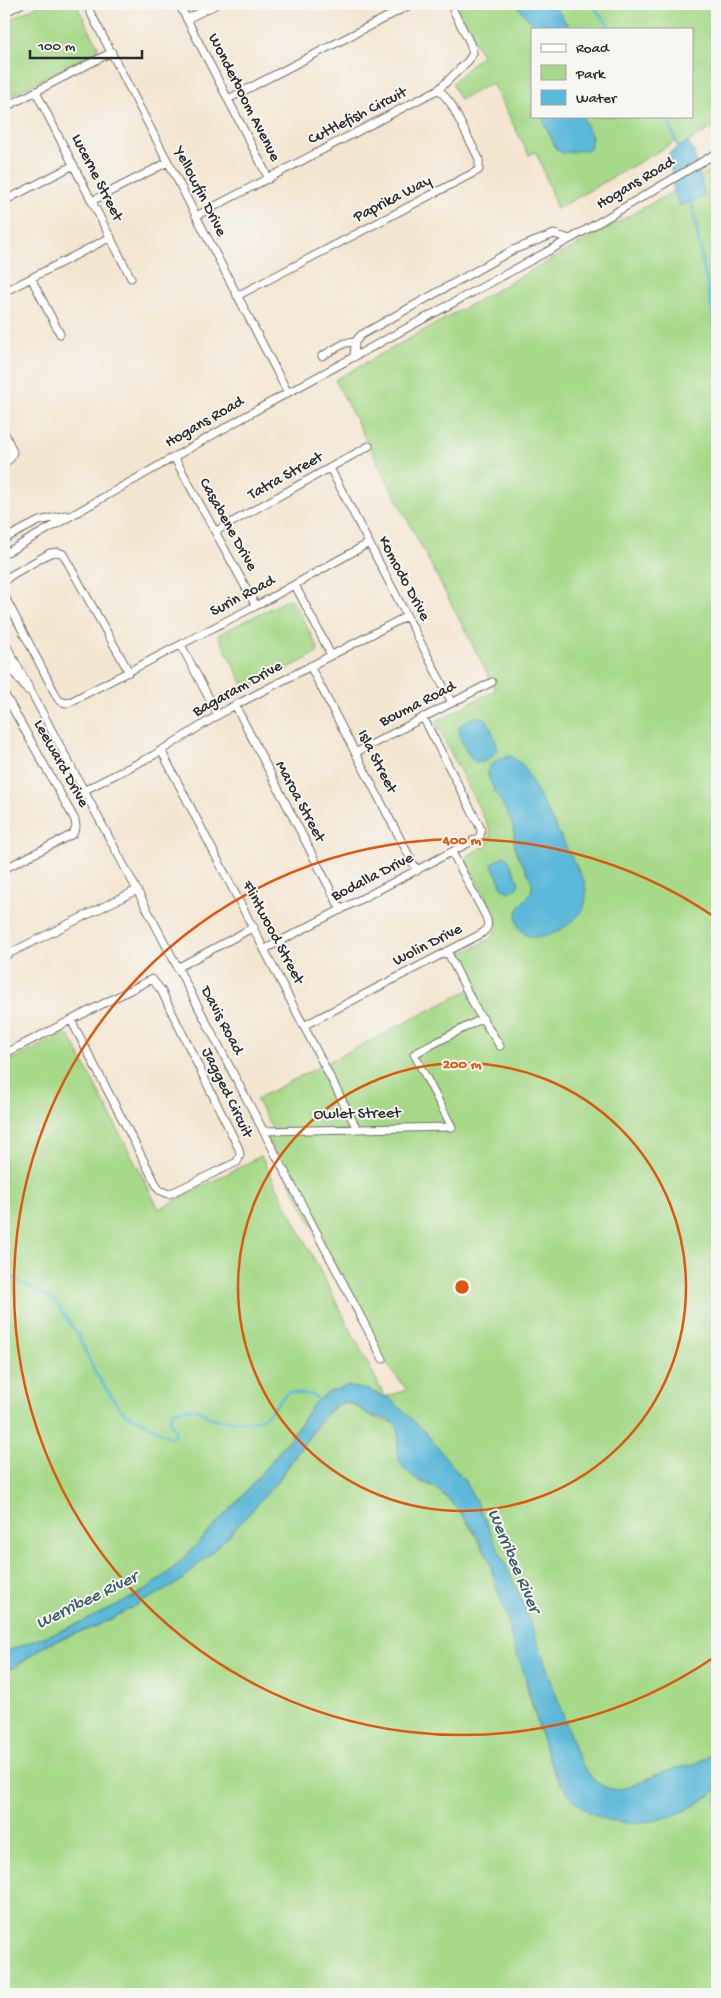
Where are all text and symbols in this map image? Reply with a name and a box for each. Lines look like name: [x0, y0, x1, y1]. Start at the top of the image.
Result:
scale bar: [30, 28, 142, 60]
legend: [531, 28, 694, 118]
street label: Wonderboom Avenue: [203, 31, 284, 166]
text: 100 m: [37, 38, 76, 56]
text: Road: [576, 40, 610, 58]
text: Park: [575, 66, 606, 84]
street label: Cuttlefish Circuit: [305, 83, 412, 150]
text: Water: [576, 90, 618, 108]
street label: Lucerne Street: [66, 131, 127, 226]
street label: Yellowfin Drive: [167, 142, 230, 241]
street label: Hogans Road: [594, 152, 680, 215]
street label: Paprika Way: [350, 172, 435, 228]
street label: Hogans Road: [162, 392, 249, 453]
street label: Tatra Street: [244, 448, 328, 506]
street label: Casabene Drive: [194, 475, 261, 576]
street label: Komodo Drive: [373, 533, 434, 625]
street label: Surin Road: [207, 571, 280, 622]
street label: Bagaram Drive: [189, 657, 287, 723]
street label: Bouma Road: [376, 677, 461, 733]
street label: Leeward Drive: [28, 717, 92, 812]
street label: Isla Street: [352, 727, 401, 798]
street label: Maroa Street: [270, 758, 329, 847]
text: 400 m: [442, 832, 482, 850]
street label: Bodalla Drive: [328, 849, 418, 907]
street label: Flintwood Street: [236, 877, 308, 989]
street label: Wolin Drive: [390, 920, 466, 972]
street label: Davis Road: [195, 983, 248, 1060]
street label: Jagged Circuit: [196, 1045, 257, 1142]
text: 200 m: [443, 1056, 482, 1074]
street label: Owlet Street: [313, 1105, 402, 1125]
centre of rings: [453, 1278, 471, 1296]
water label: Werribee River: [482, 1506, 546, 1619]
water label: Werribee River: [33, 1566, 145, 1635]

